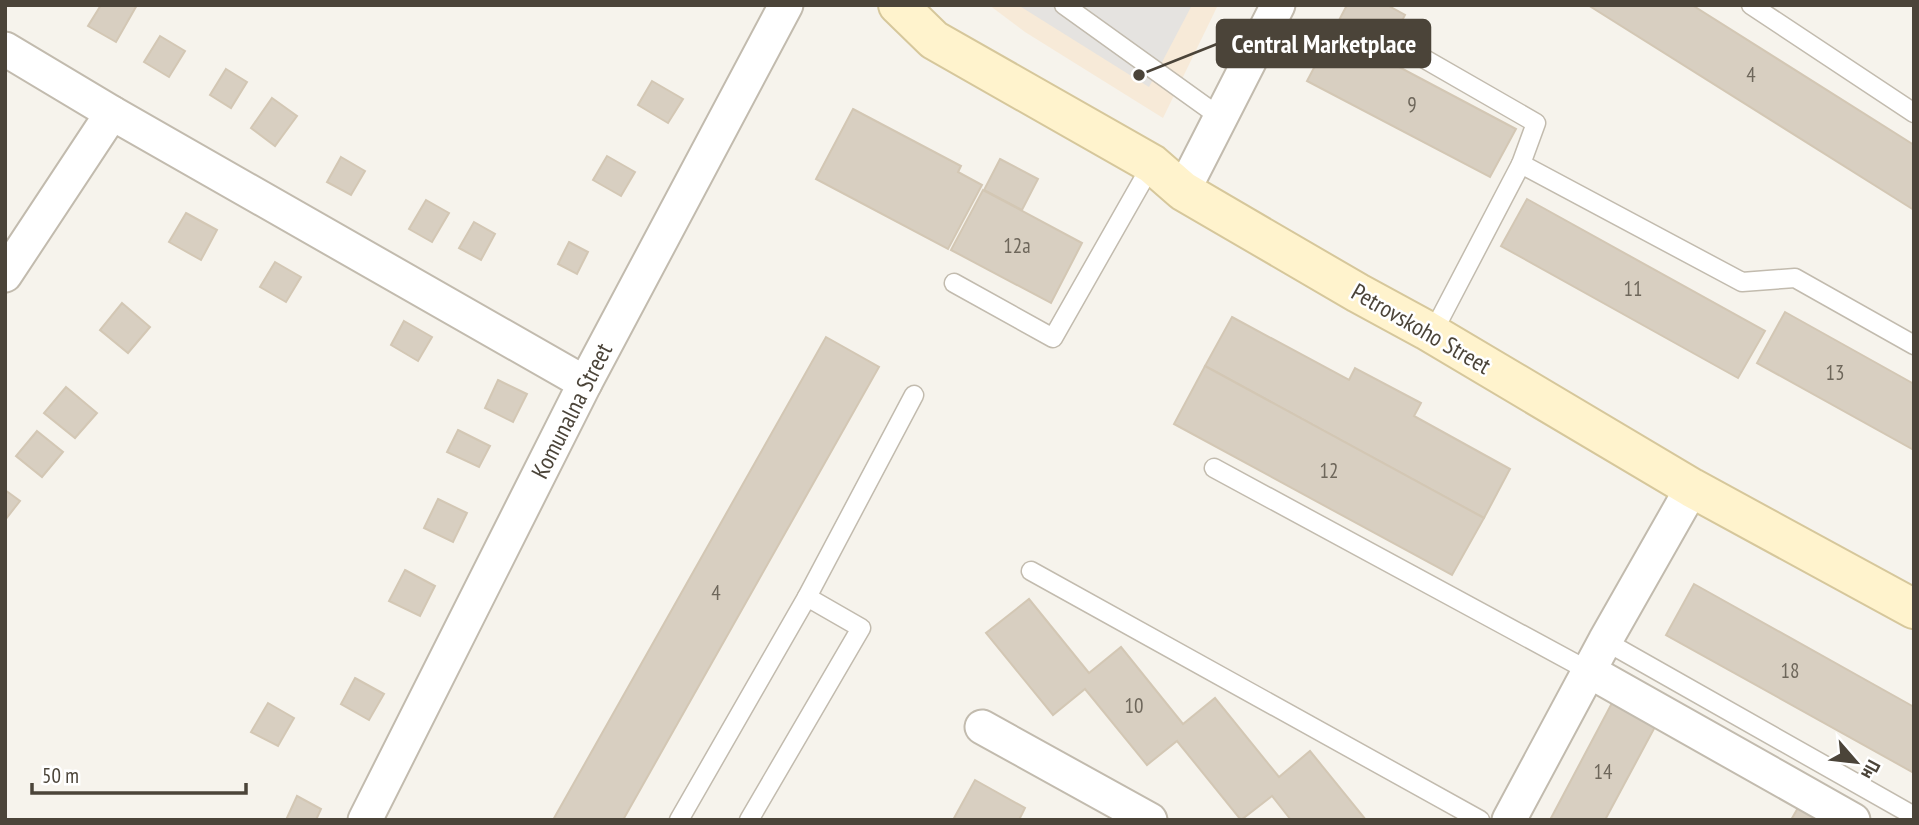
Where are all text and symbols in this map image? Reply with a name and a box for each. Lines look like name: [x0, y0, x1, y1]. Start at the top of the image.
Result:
callout: Central Marketplace: [1217, 20, 1430, 67]
text: Central Marketplace: [1232, 27, 1416, 60]
house number: 4: [1746, 61, 1756, 88]
house number: 9: [1407, 91, 1417, 118]
house number: 12а: [1003, 232, 1031, 259]
house number: 11: [1624, 275, 1642, 302]
street label: Petrovskoho Street: [1346, 276, 1497, 381]
street label: Komunalna Street: [524, 337, 619, 484]
house number: 13: [1826, 359, 1844, 386]
house number: 12: [1320, 457, 1338, 484]
house number: 4: [711, 579, 721, 606]
house number: 18: [1781, 657, 1799, 684]
house number: 10: [1125, 692, 1143, 719]
north arrow: [1821, 727, 1891, 797]
scale bar: [32, 752, 245, 796]
text: Пн: [1856, 756, 1886, 784]
house number: 14: [1594, 758, 1613, 785]
text: 50 m: [42, 762, 79, 789]

